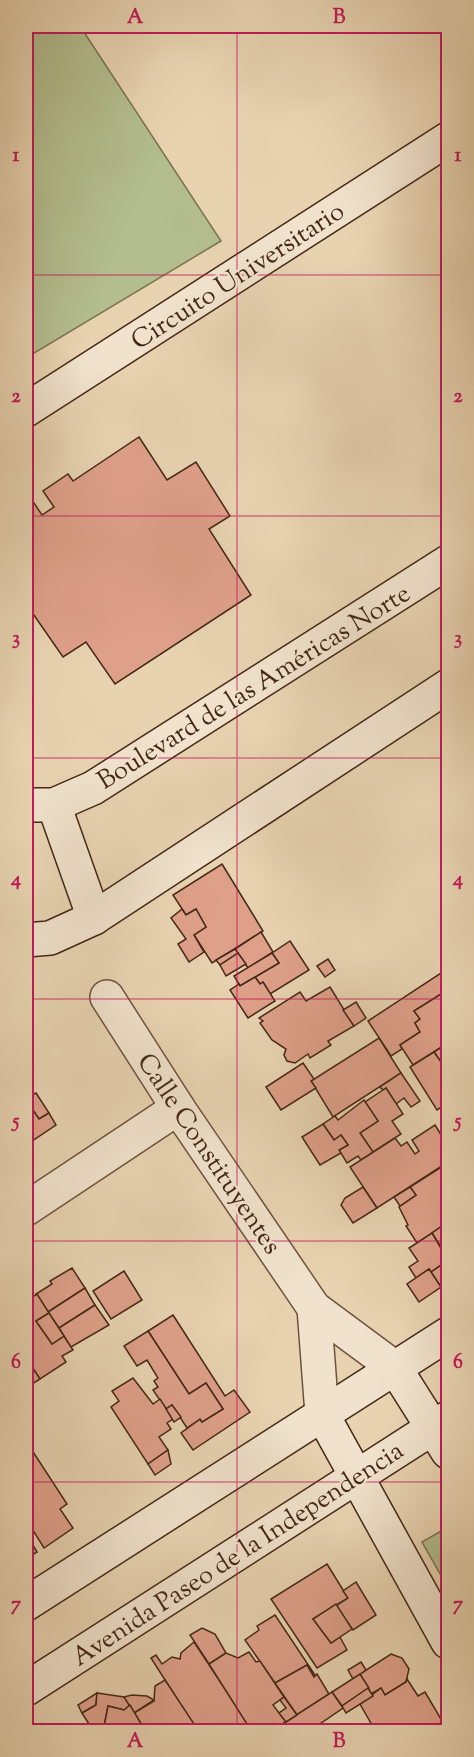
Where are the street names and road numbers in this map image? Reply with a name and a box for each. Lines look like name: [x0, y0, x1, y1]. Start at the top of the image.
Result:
street label: Circuito Universitario: [124, 194, 352, 360]
street label: Boulevard de las Américas Norte: [91, 576, 418, 800]
street label: Calle Constituyentes: [127, 1046, 289, 1262]
street label: Avenida Paseo de la Independencia: [65, 1434, 412, 1677]

